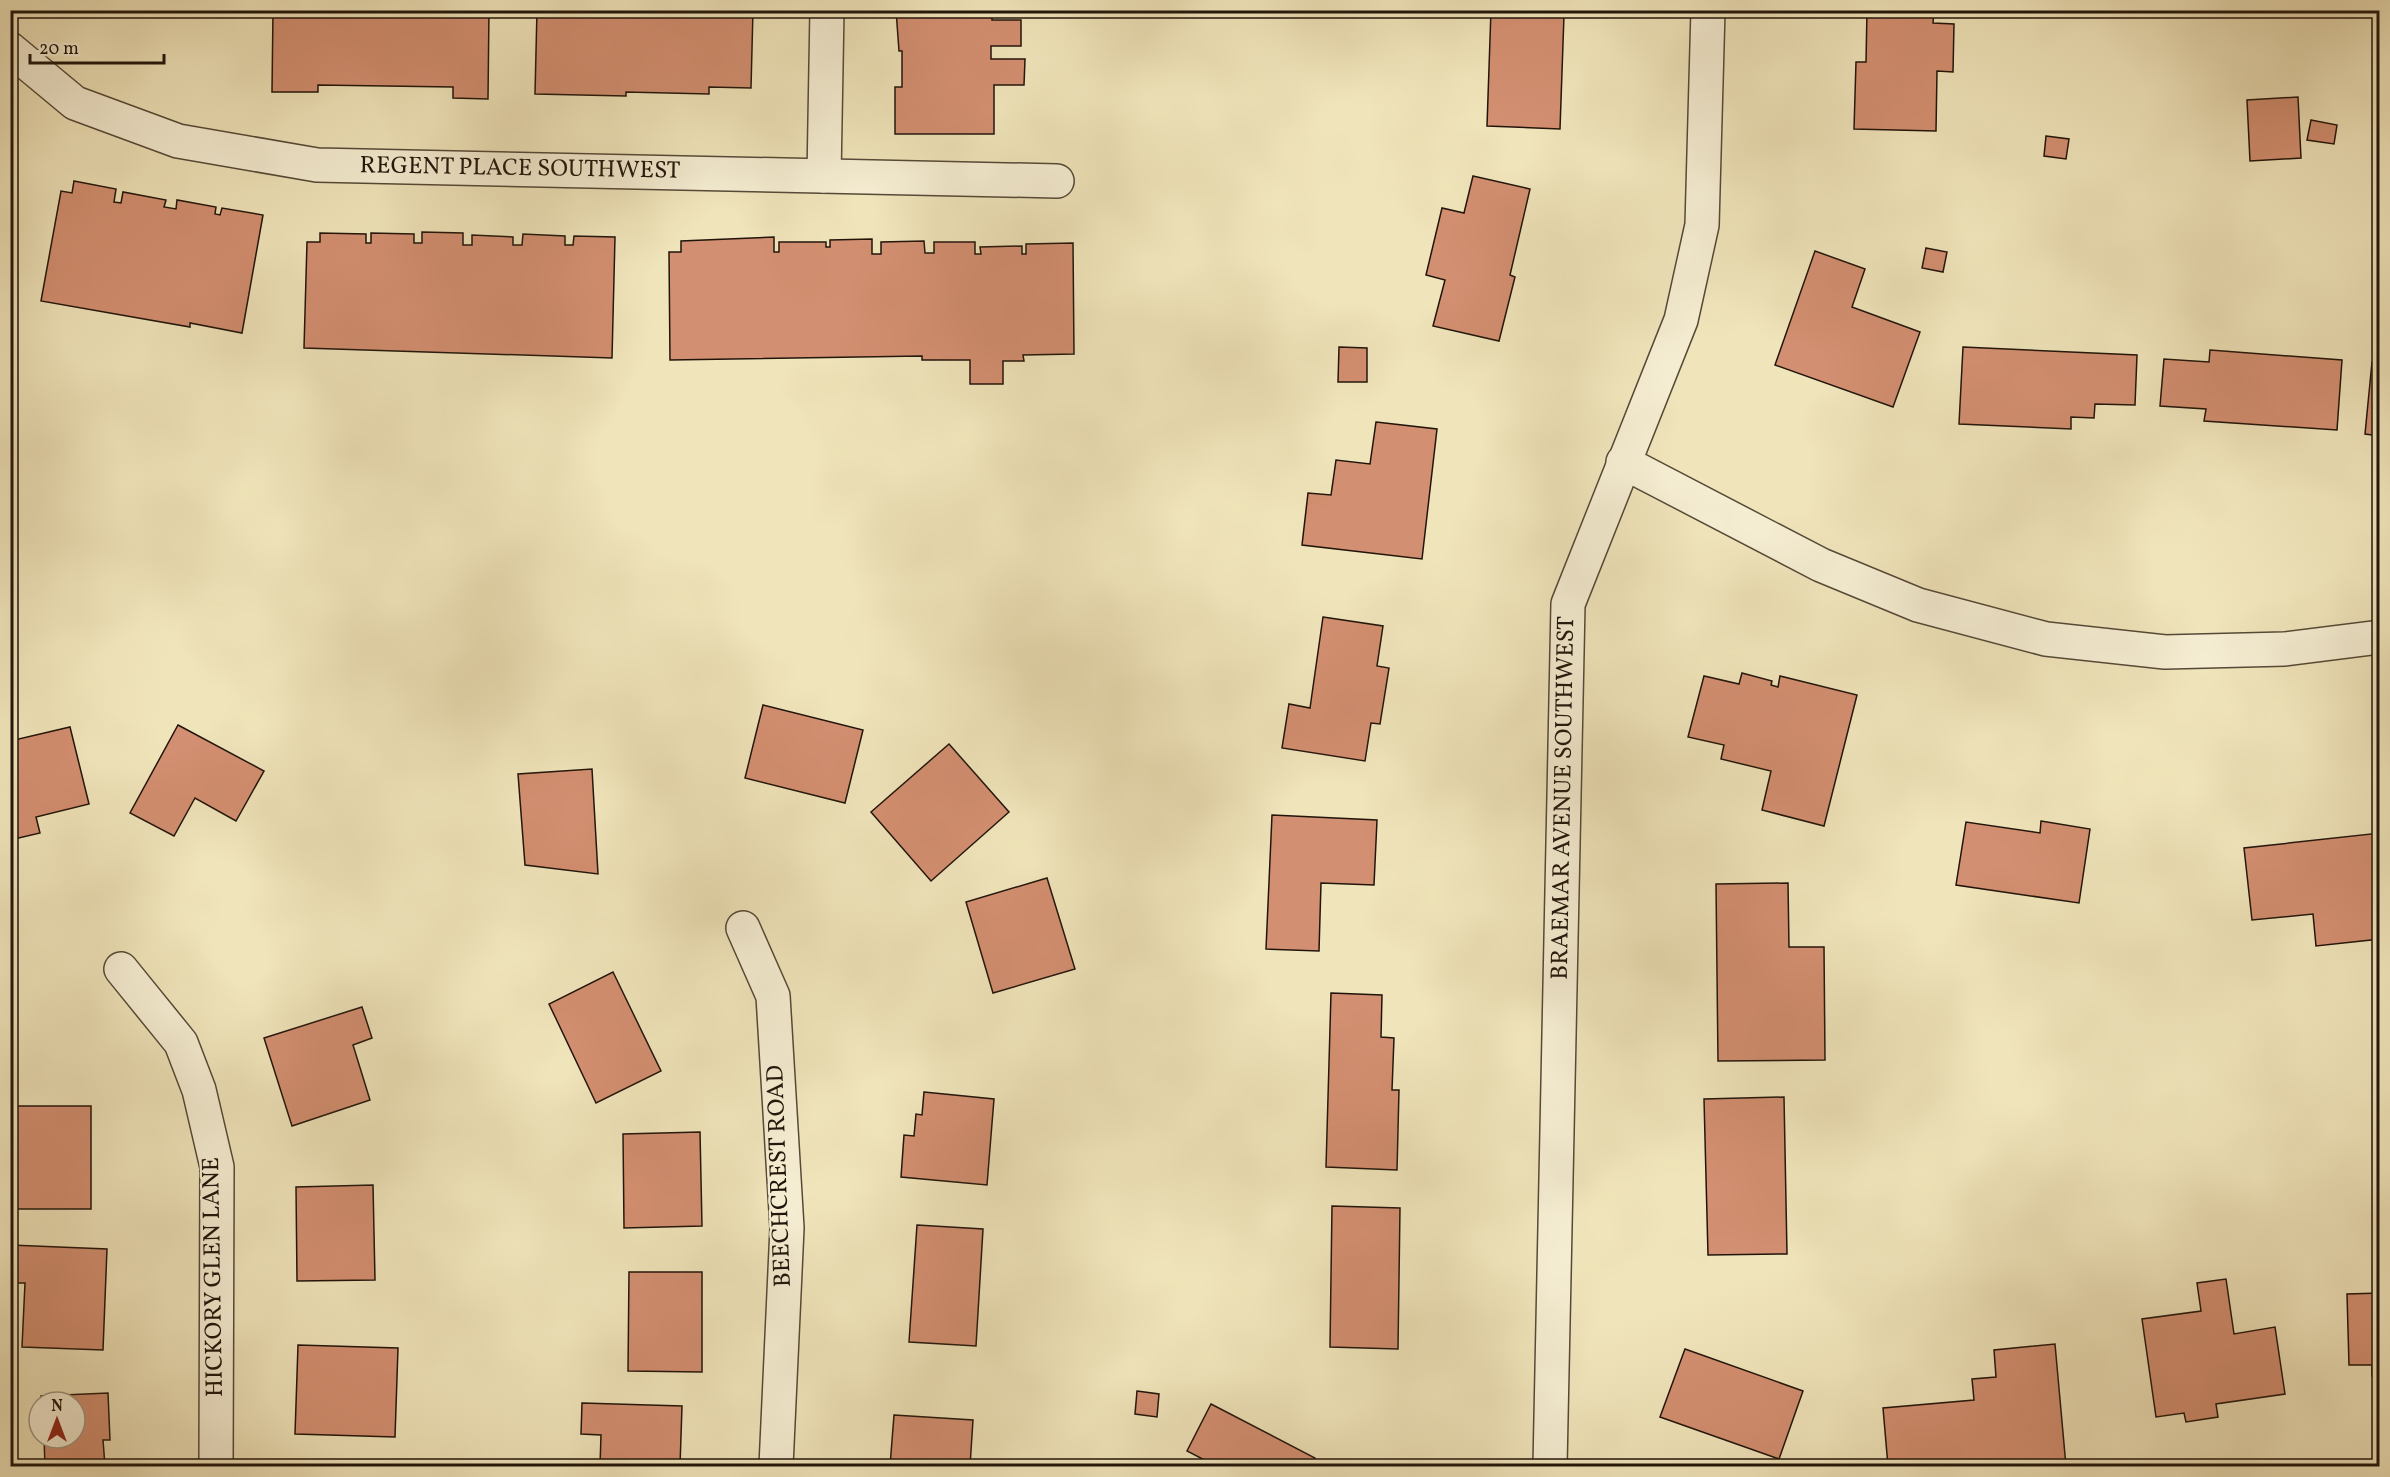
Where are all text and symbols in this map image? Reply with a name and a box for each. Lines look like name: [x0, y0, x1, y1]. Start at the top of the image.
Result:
scale bar: [30, 27, 164, 65]
text: 20 m: [39, 37, 79, 62]
street label: REGENT PLACE SOUTHWEST: [359, 149, 681, 189]
street label: BRAEMAR AVENUE SOUTHWEST: [1544, 616, 1584, 980]
street label: BEECHCREST ROAD: [759, 1064, 801, 1288]
street label: HICKORY GLEN LANE: [195, 1157, 233, 1397]
north arrow: [27, 1390, 87, 1450]
text: N: [51, 1396, 63, 1418]

